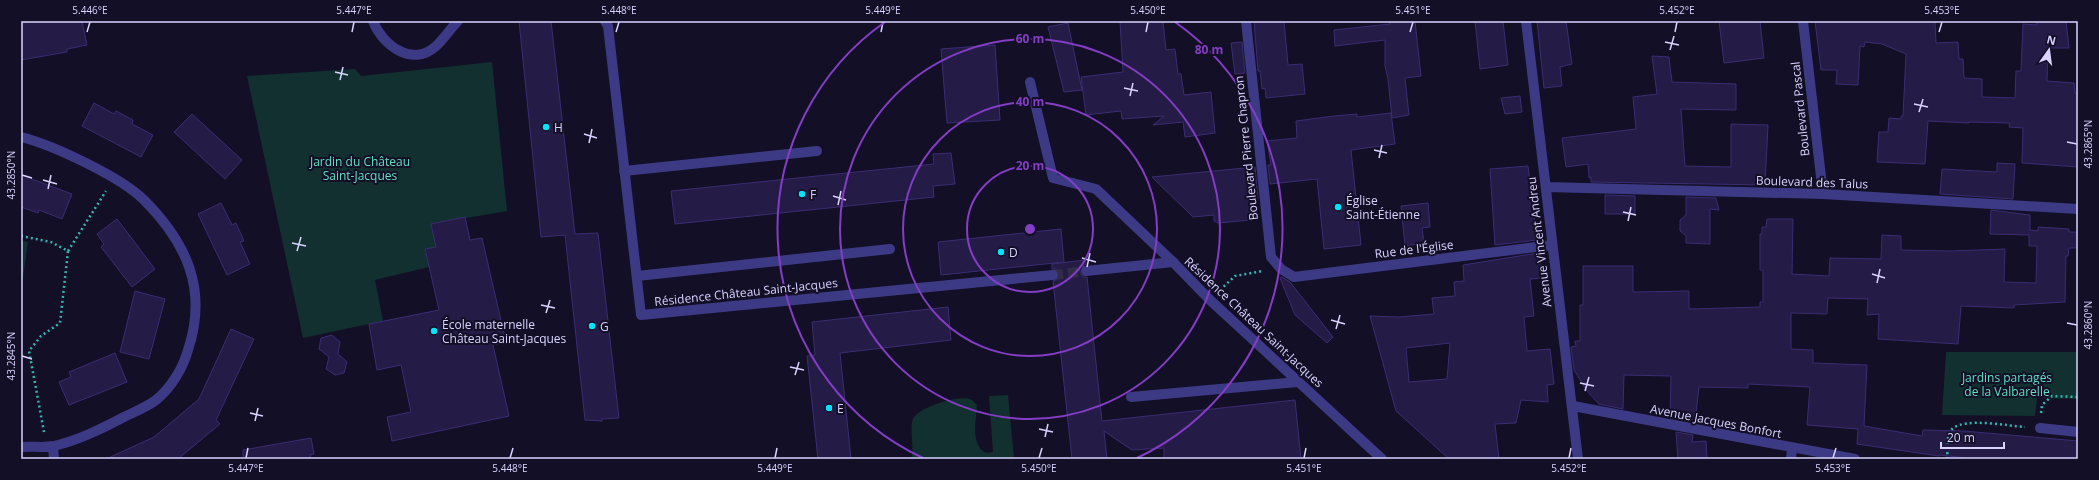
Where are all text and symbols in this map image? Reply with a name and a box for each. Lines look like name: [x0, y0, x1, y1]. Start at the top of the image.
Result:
text: 5.446°E: [72, 3, 108, 17]
text: 5.447°E: [336, 3, 372, 17]
text: 5.448°E: [601, 3, 637, 17]
text: 5.449°E: [865, 3, 901, 17]
text: 5.450°E: [1130, 3, 1166, 17]
text: 5.451°E: [1395, 3, 1431, 17]
text: 5.452°E: [1659, 3, 1695, 17]
text: 5.453°E: [1924, 3, 1960, 17]
text: 60 m: [1016, 30, 1044, 47]
north arrow: [2029, 30, 2069, 70]
text: N: [2045, 31, 2058, 48]
text: 80 m: [1195, 41, 1223, 58]
street label: Boulevard Pascal: [1787, 61, 1813, 157]
street label: Boulevard Pierre Chapron: [1230, 75, 1262, 221]
text: 40 m: [1016, 93, 1044, 110]
place label: H: [554, 119, 563, 136]
text: 43.2865°N: [2081, 120, 2095, 168]
marker: H: [541, 122, 551, 132]
text: 43.2850°N: [4, 151, 18, 199]
park label: Jardin du Château Saint-Jacques: [309, 153, 410, 184]
text: 20 m: [1016, 157, 1044, 174]
street label: Boulevard des Talus: [1756, 172, 1869, 192]
street label: Avenue Vincent Andreu: [1523, 176, 1555, 308]
place label: F: [810, 186, 816, 203]
marker: F: [797, 189, 807, 199]
place label: Église Saint-Étienne: [1346, 192, 1420, 223]
marker: Église Saint-Étienne: [1333, 202, 1343, 212]
centre of rings: [1023, 222, 1037, 236]
street label: Rue de l'Église: [1374, 236, 1455, 262]
place label: D: [1009, 244, 1018, 261]
marker: D: [996, 247, 1006, 257]
street label: Résidence Château Saint-Jacques: [1181, 253, 1327, 391]
street label: Résidence Château Saint-Jacques: [653, 274, 839, 310]
text: 43.2860°N: [2081, 301, 2095, 349]
place label: École maternelle Château Saint-Jacques: [442, 316, 567, 347]
place label: G: [600, 318, 609, 335]
marker: G: [587, 321, 597, 331]
marker: École maternelle Château Saint-Jacques: [429, 326, 439, 336]
text: 43.2845°N: [4, 332, 18, 380]
park label: Jardins partagés de la Valbarelle: [1961, 369, 2052, 400]
place label: E: [837, 400, 844, 417]
street label: Avenue Jacques Bonfort: [1649, 400, 1783, 442]
marker: E: [824, 403, 834, 413]
scale bar: [1941, 424, 2004, 450]
text: 20 m: [1947, 429, 1975, 446]
text: 5.447°E: [228, 461, 264, 475]
text: 5.448°E: [492, 461, 528, 475]
text: 5.449°E: [757, 461, 793, 475]
text: 5.450°E: [1021, 461, 1057, 475]
text: 5.451°E: [1286, 461, 1322, 475]
text: 5.452°E: [1551, 461, 1587, 475]
text: 5.453°E: [1815, 461, 1851, 475]

